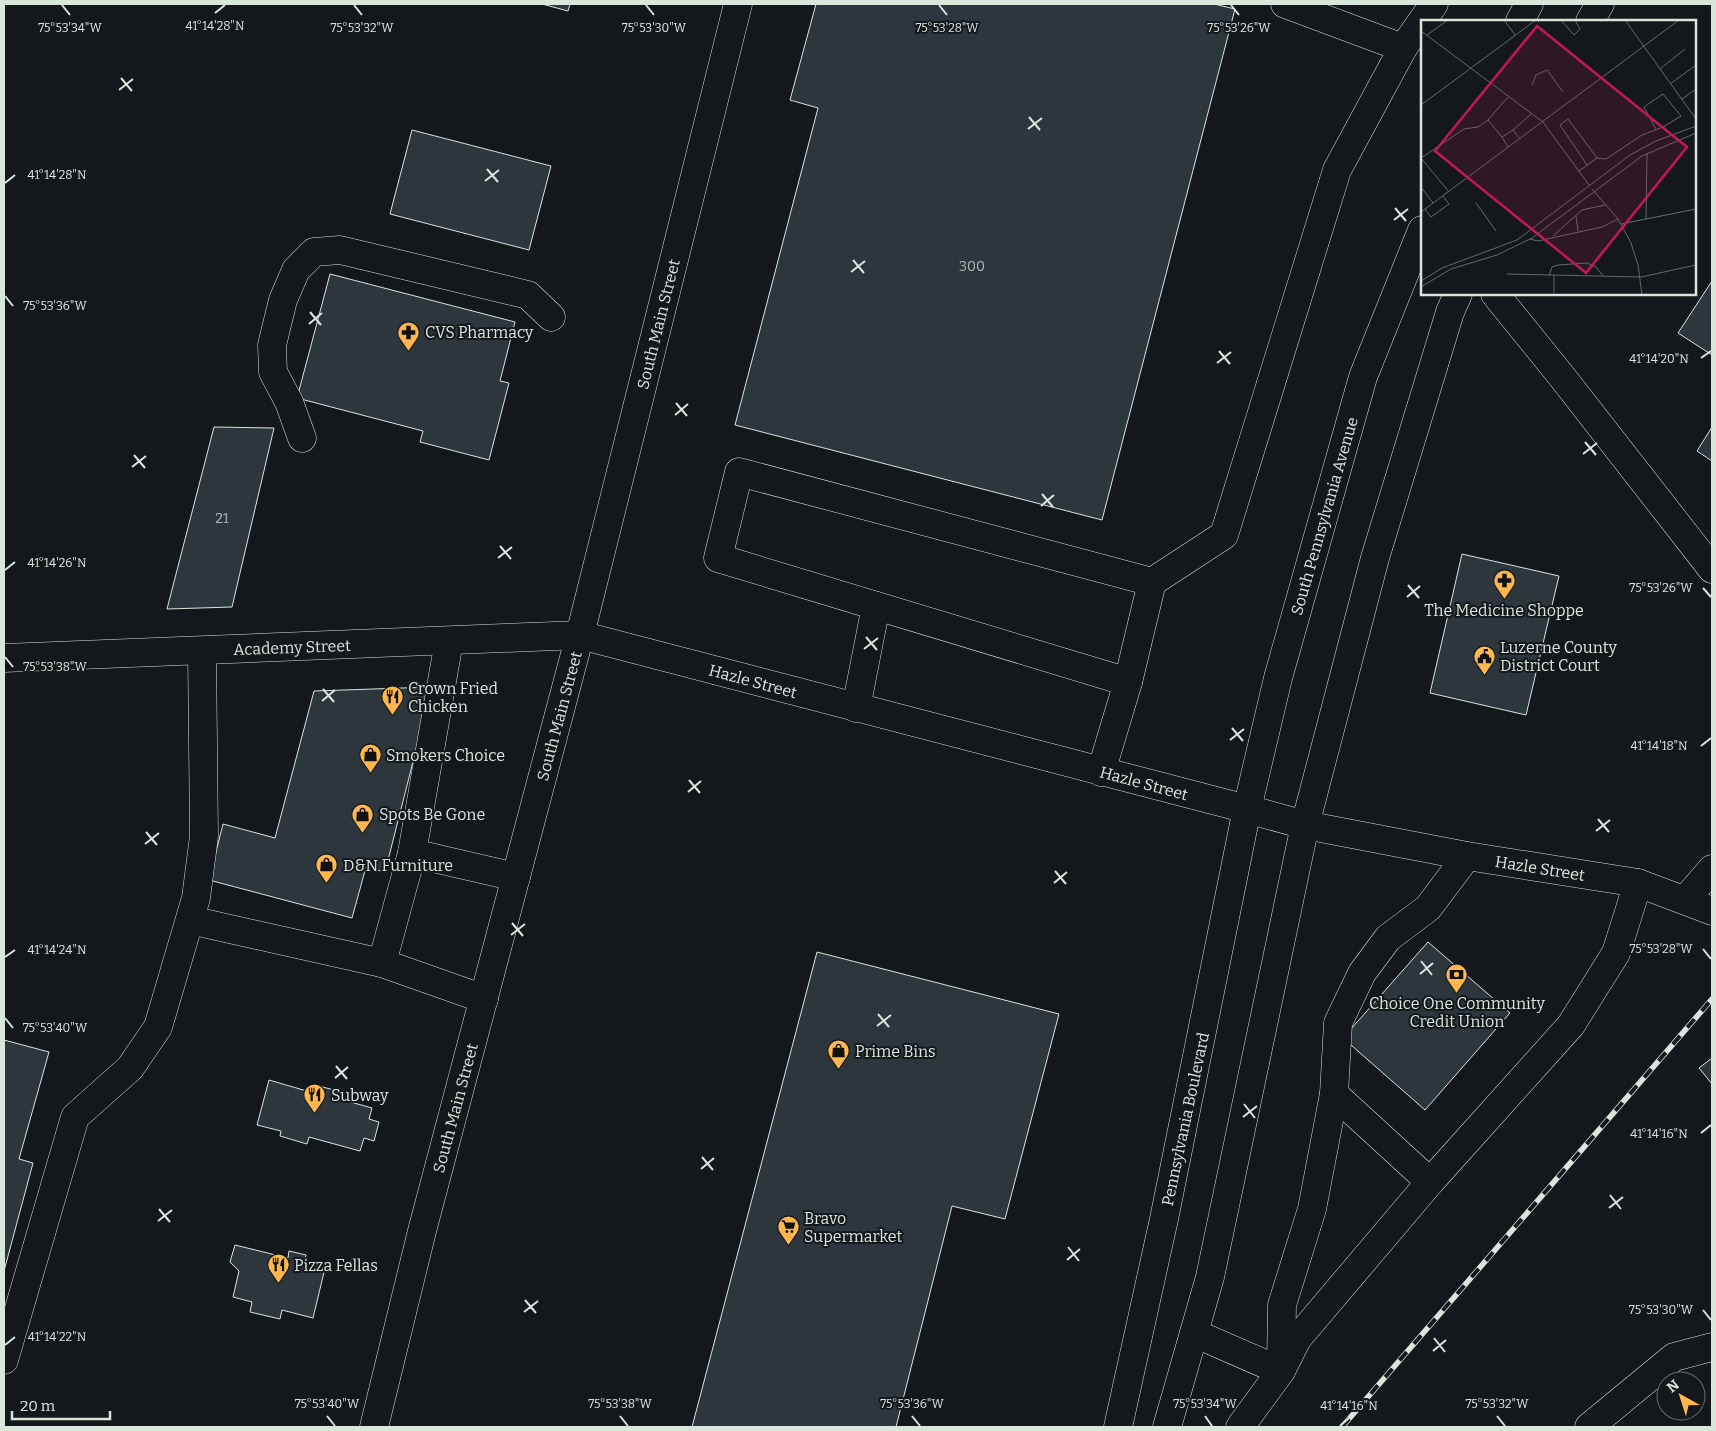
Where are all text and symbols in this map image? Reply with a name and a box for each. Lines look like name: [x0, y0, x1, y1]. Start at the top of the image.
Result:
text: 41°14'28"N: [186, 19, 245, 33]
inset map: [1421, 20, 1696, 295]
text: 75°53'34"W: [38, 21, 102, 35]
text: 75°53'32"W: [330, 21, 394, 35]
text: 75°53'30"W: [622, 21, 687, 35]
text: 75°53'28"W: [915, 21, 979, 35]
text: 75°53'26"W: [1207, 21, 1271, 35]
text: 41°14'28"N: [28, 168, 87, 182]
street label: South Main Street: [633, 257, 684, 391]
house number: 300: [959, 258, 985, 275]
text: 75°53'36"W: [23, 299, 88, 313]
pharmacy icon: CVS Pharmacy: [397, 320, 421, 351]
place label: CVS Pharmacy: [425, 323, 534, 342]
text: 41°14'20"N: [1629, 352, 1689, 366]
street label: South Pennsylvania Avenue: [1287, 415, 1362, 617]
house number: 21: [215, 510, 229, 527]
text: 41°14'26"N: [27, 556, 87, 570]
pharmacy icon: The Medicine Shoppe: [1492, 569, 1516, 600]
text: 75°53'26"W: [1629, 581, 1693, 595]
place label: The Medicine Shoppe: [1424, 601, 1584, 620]
street label: Academy Street: [233, 636, 351, 659]
place label: Luzerne County District Court: [1500, 638, 1617, 675]
public building icon: Luzerne County District Court: [1472, 644, 1496, 675]
street label: South Main Street: [533, 649, 586, 783]
text: 75°53'38"W: [23, 660, 87, 674]
street label: Hazle Street: [707, 661, 799, 702]
place label: Crown Fried Chicken: [408, 679, 499, 716]
restaurant icon: Crown Fried Chicken: [380, 685, 404, 716]
text: 41°14'18"N: [1630, 739, 1688, 753]
shop icon: Smokers Choice: [358, 743, 382, 774]
place label: Smokers Choice: [386, 746, 505, 765]
street label: Hazle Street: [1098, 763, 1190, 804]
shop icon: Spots Be Gone: [351, 802, 375, 833]
place label: Spots Be Gone: [379, 805, 485, 824]
street label: Hazle Street: [1494, 852, 1586, 885]
shop icon: D&N Furniture: [315, 853, 339, 884]
place label: D&N Furniture: [343, 856, 453, 875]
text: 75°53'28"W: [1629, 942, 1693, 956]
text: 41°14'24"N: [28, 943, 87, 957]
bank icon: Choice One Community Credit Union: [1445, 962, 1469, 993]
place label: Choice One Community Credit Union: [1369, 994, 1545, 1031]
text: 75°53'40"W: [23, 1021, 88, 1035]
street label: Pennsylvania Boulevard: [1158, 1030, 1213, 1208]
shop icon: Prime Bins: [827, 1039, 851, 1070]
street label: South Main Street: [429, 1041, 482, 1175]
place label: Prime Bins: [855, 1042, 936, 1061]
restaurant icon: Subway: [303, 1083, 327, 1114]
place label: Subway: [331, 1086, 389, 1105]
text: 41°14'16"N: [1630, 1127, 1688, 1141]
place label: Bravo Supermarket: [804, 1209, 902, 1246]
supermarket icon: Bravo Supermarket: [776, 1215, 800, 1246]
restaurant icon: Pizza Fellas: [266, 1253, 290, 1284]
place label: Pizza Fellas: [294, 1256, 378, 1275]
text: 75°53'30"W: [1629, 1303, 1694, 1317]
text: 41°14'22"N: [28, 1330, 87, 1344]
north arrow: [1656, 1371, 1706, 1421]
text: N: [1664, 1376, 1683, 1396]
scale bar: [12, 1388, 110, 1420]
text: 20 m: [20, 1397, 56, 1415]
text: 75°53'40"W: [295, 1397, 360, 1411]
text: 75°53'38"W: [588, 1397, 652, 1411]
text: 75°53'36"W: [880, 1397, 945, 1411]
text: 75°53'34"W: [1173, 1397, 1237, 1411]
text: 75°53'32"W: [1465, 1397, 1529, 1411]
text: 41°14'16"N: [1320, 1399, 1378, 1413]

